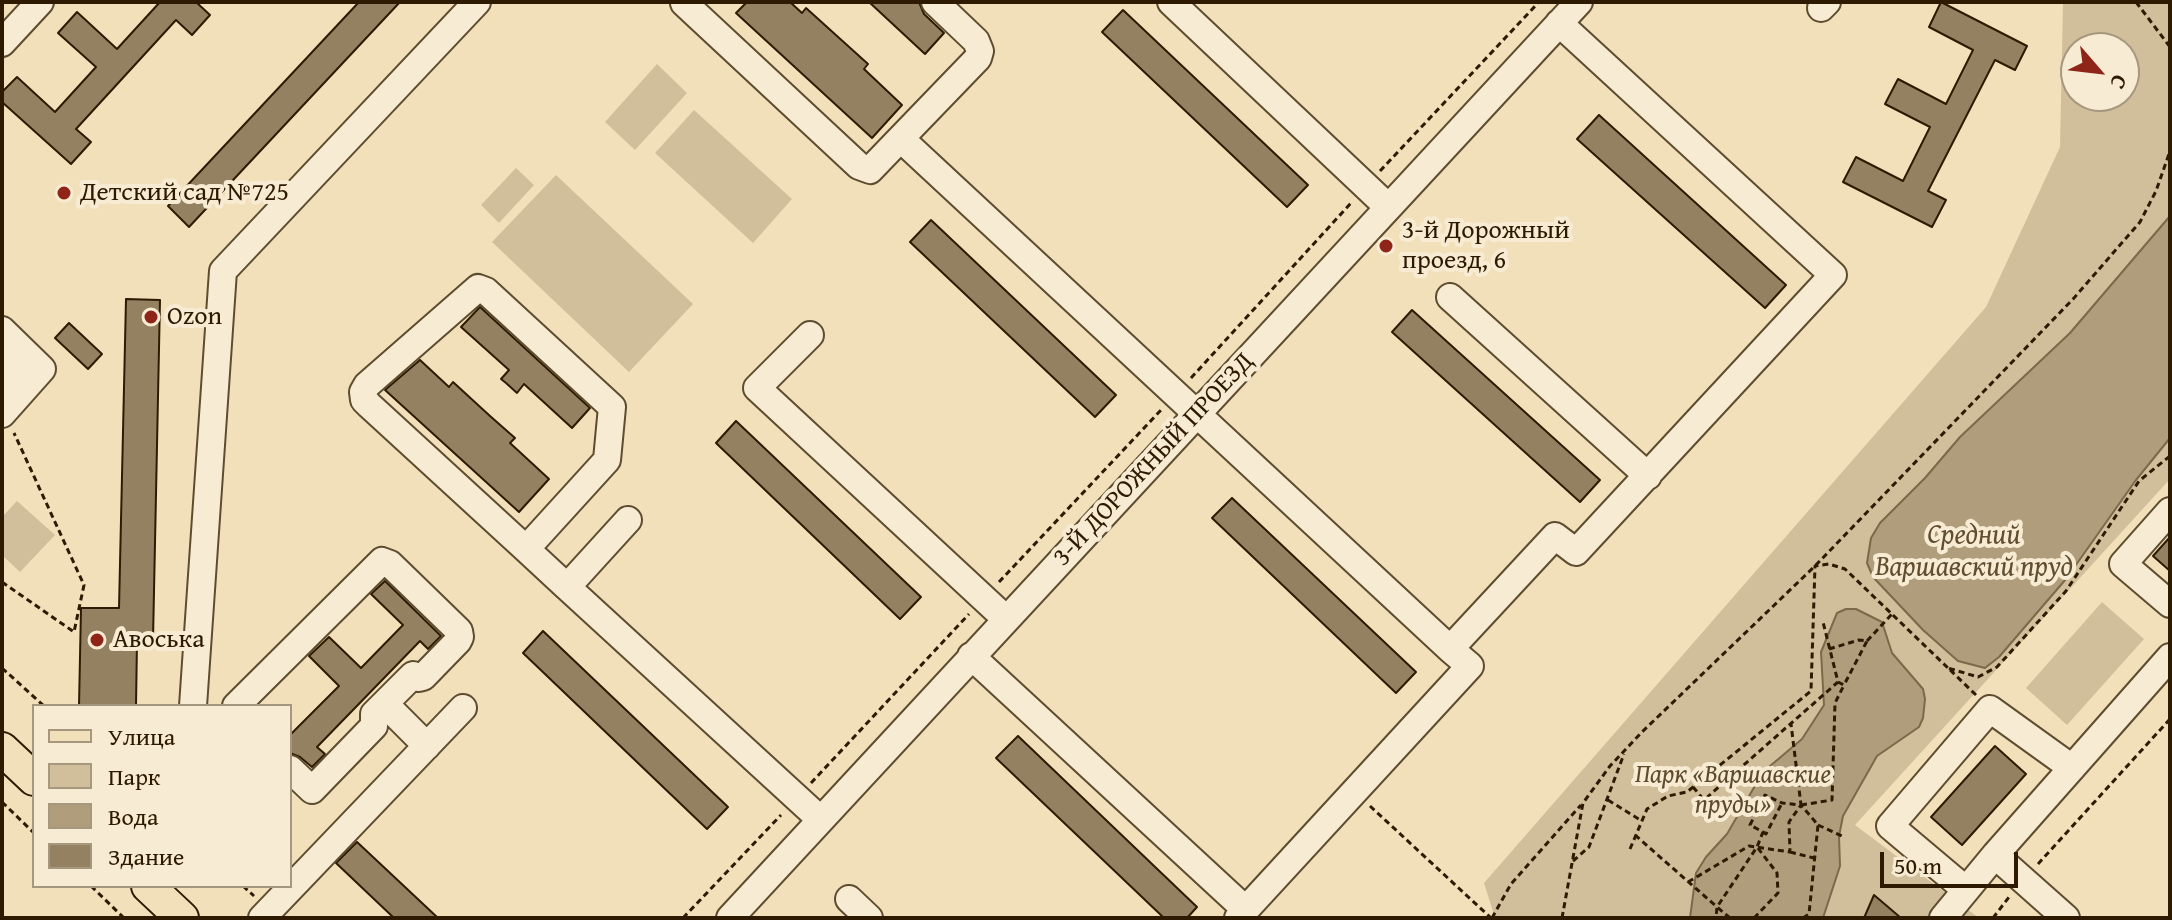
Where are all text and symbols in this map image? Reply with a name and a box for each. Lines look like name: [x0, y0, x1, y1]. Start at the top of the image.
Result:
north arrow: [2060, 32, 2140, 112]
text: С: [2102, 69, 2136, 95]
place label: Детский сад №725: [80, 177, 289, 209]
marker: Детский сад №725: [55, 184, 73, 202]
place label: 3-й Дорожный проезд, 6: [1402, 215, 1570, 276]
marker: 3-й Дорожный проезд, 6: [1377, 237, 1395, 255]
place label: Ozon: [167, 301, 222, 333]
marker: Ozon: [142, 308, 160, 326]
street label: 3-Й ДОРОЖНЫЙ ПРОЕЗД: [1047, 347, 1261, 573]
water label: Средний Варшавский пруд: [1875, 519, 2073, 585]
place label: Авоська: [113, 624, 205, 656]
marker: Авоська: [88, 631, 106, 649]
legend: [32, 704, 292, 888]
text: Улица: [108, 719, 175, 754]
text: Парк: [108, 759, 160, 794]
park label: Парк «Варшавские пруды»: [1635, 759, 1831, 820]
text: Вода: [108, 799, 158, 834]
scale bar: [1884, 836, 2022, 886]
text: Здание: [108, 839, 184, 874]
text: 50 m: [1894, 848, 1942, 883]

